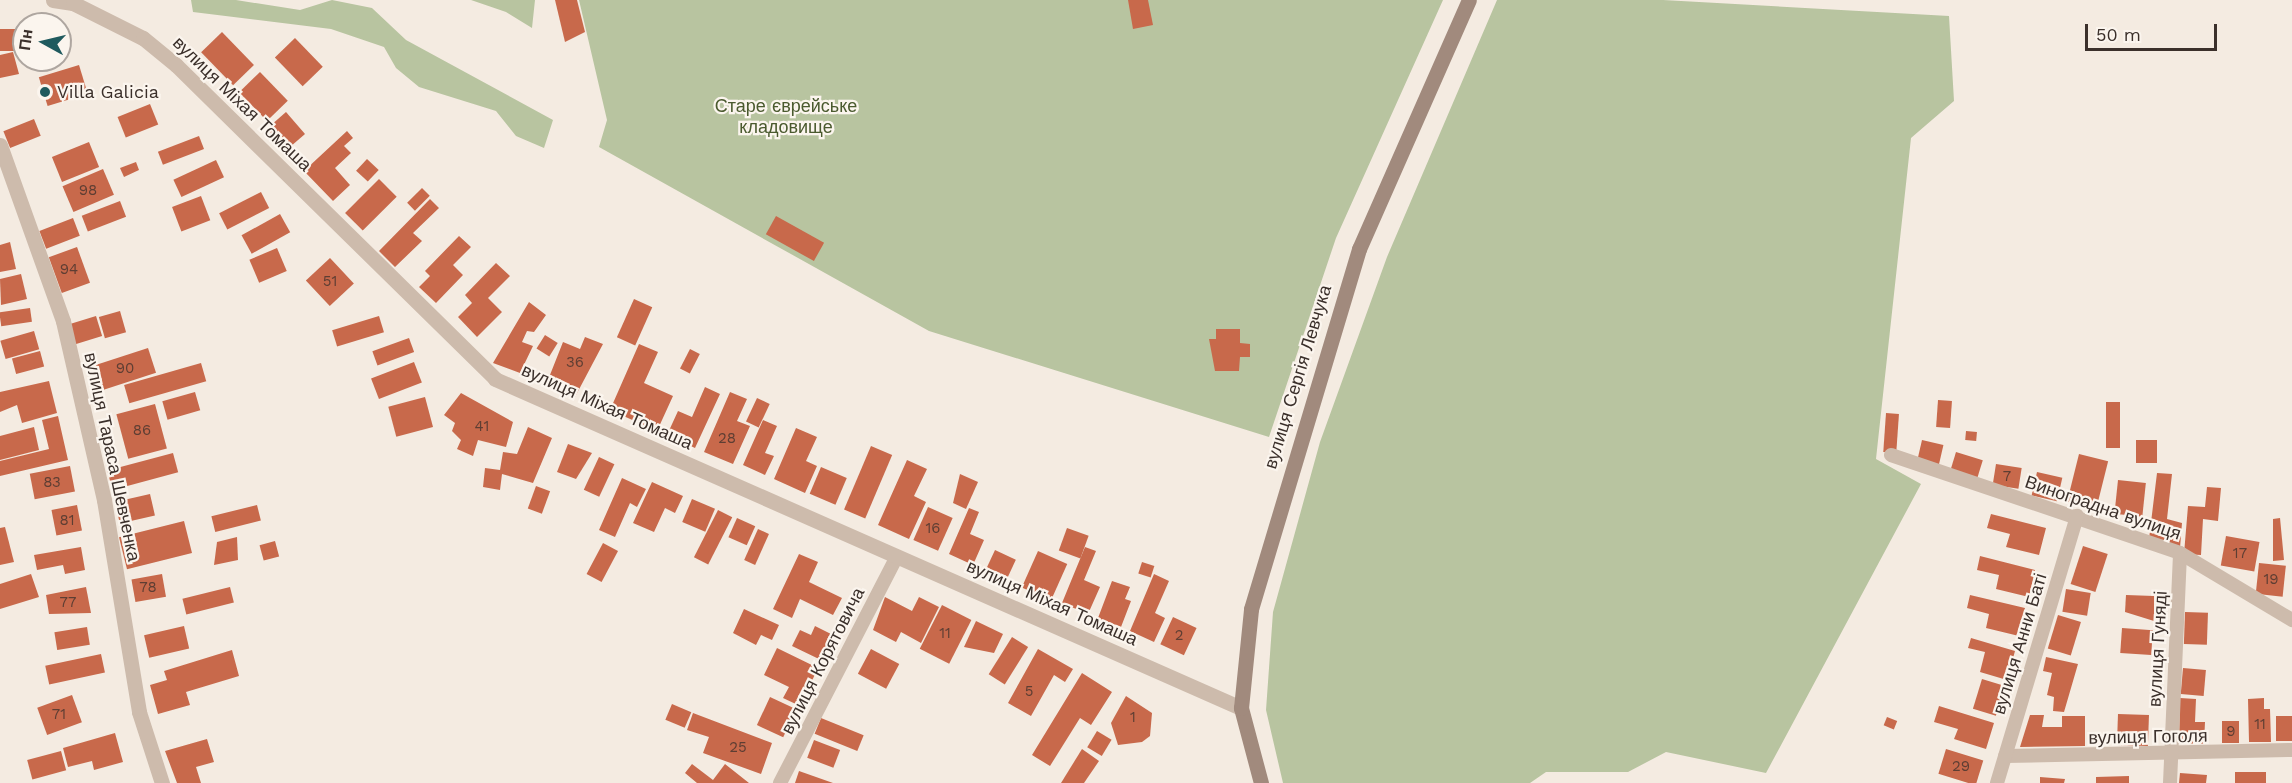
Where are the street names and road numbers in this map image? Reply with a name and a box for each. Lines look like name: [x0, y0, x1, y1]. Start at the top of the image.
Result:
street label: вулиця Міхая Томаша: [168, 32, 316, 176]
street label: вулиця Сергія Левчука: [1260, 282, 1336, 472]
street label: вулиця Тараса Шевченка: [79, 351, 145, 563]
street label: вулиця Міхая Томаша: [518, 360, 696, 454]
street label: Виноградна вулиця: [2022, 471, 2184, 545]
street label: вулиця Міхая Томаша: [963, 556, 1141, 650]
street label: вулиця Анни Баті: [1988, 571, 2052, 717]
street label: вулиця Корятовича: [777, 584, 869, 738]
street label: вулиця Гуняді: [2144, 590, 2172, 708]
street label: вулиця Гоголя: [2088, 725, 2208, 749]

